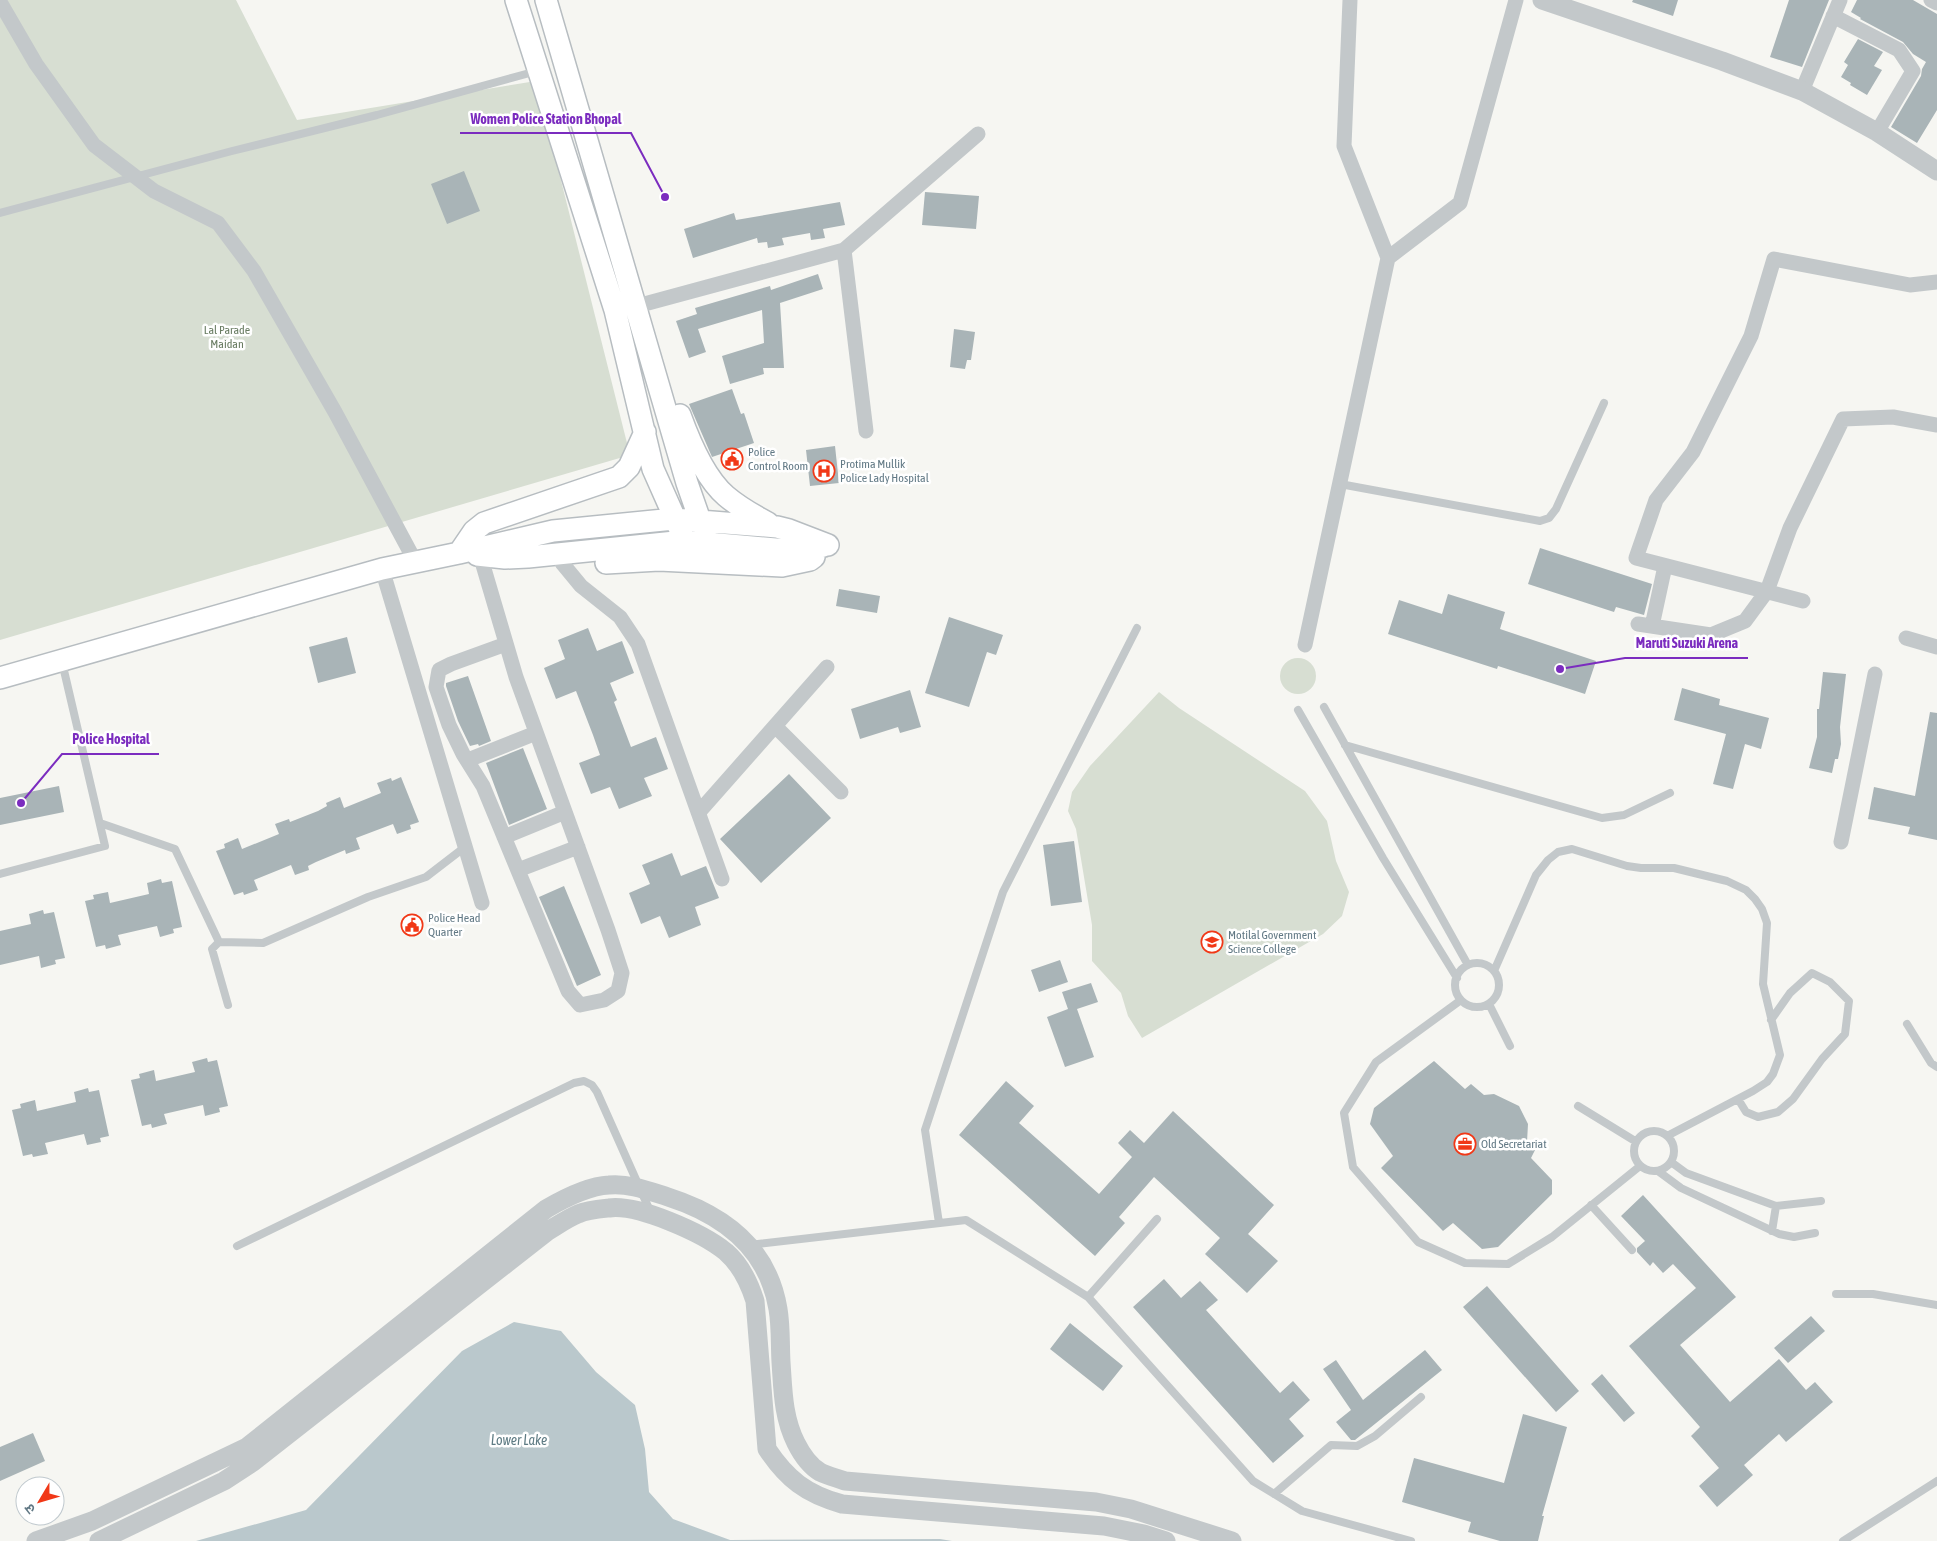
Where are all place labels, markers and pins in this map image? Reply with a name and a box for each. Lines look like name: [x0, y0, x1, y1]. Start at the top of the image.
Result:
callout: Women Police Station Bhopal: [460, 104, 631, 133]
place label: Police Control Room: [748, 445, 808, 473]
public building icon: Police Control Room: [720, 447, 744, 471]
place label: Protima Mullik Police Lady Hospital: [840, 457, 930, 485]
hospital icon: Protima Mullik Police Lady Hospital: [812, 459, 836, 483]
callout: Maruti Suzuki Arena: [1625, 629, 1748, 658]
callout: Police Hospital: [62, 725, 159, 754]
place label: Police Head Quarter: [428, 911, 481, 939]
public building icon: Police Head Quarter: [400, 913, 424, 937]
place label: Motilal Government Science College: [1228, 928, 1317, 956]
school or university icon: Motilal Government Science College: [1200, 930, 1224, 954]
office icon: Old Secretariat: [1453, 1132, 1477, 1156]
place label: Old Secretariat: [1481, 1137, 1547, 1151]

